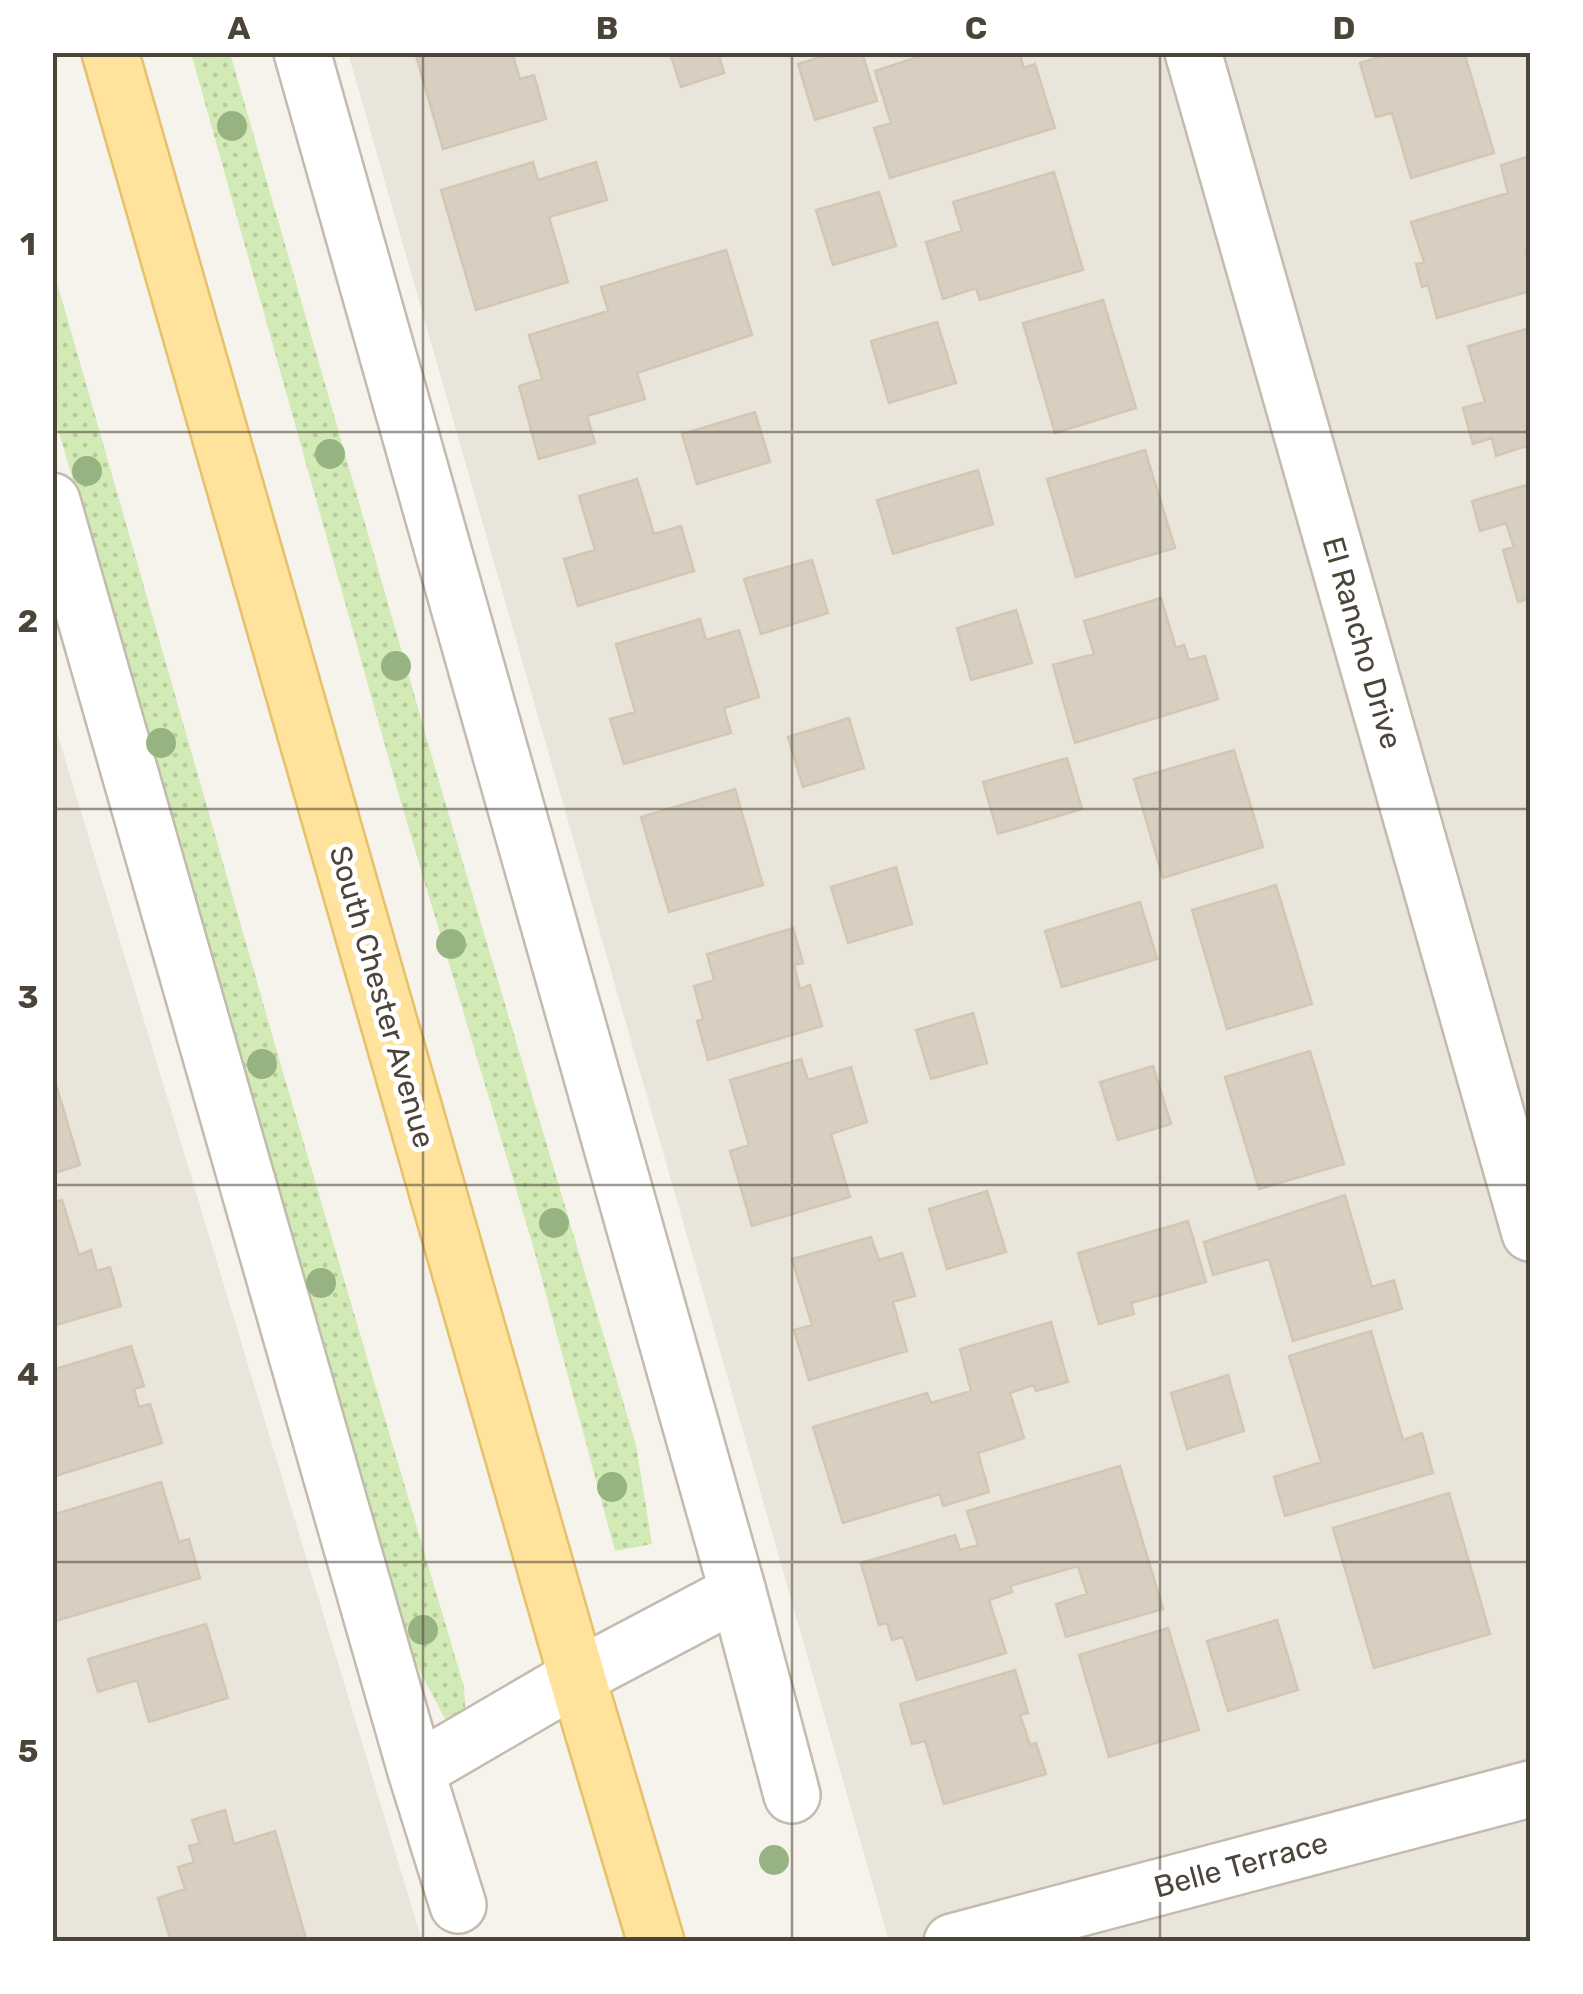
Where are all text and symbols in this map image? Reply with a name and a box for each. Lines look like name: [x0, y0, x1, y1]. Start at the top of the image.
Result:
text: A: [228, 9, 251, 47]
text: B: [596, 9, 618, 47]
text: C: [965, 9, 987, 47]
text: D: [1333, 9, 1355, 47]
text: 1: [20, 225, 36, 263]
street label: El Rancho Drive: [1315, 533, 1409, 753]
text: 2: [18, 602, 38, 640]
street label: South Chester Avenue: [322, 842, 442, 1152]
text: 3: [17, 978, 39, 1016]
text: 4: [17, 1355, 39, 1393]
text: 5: [18, 1732, 38, 1770]
street label: Belle Terrace: [1150, 1825, 1332, 1905]

